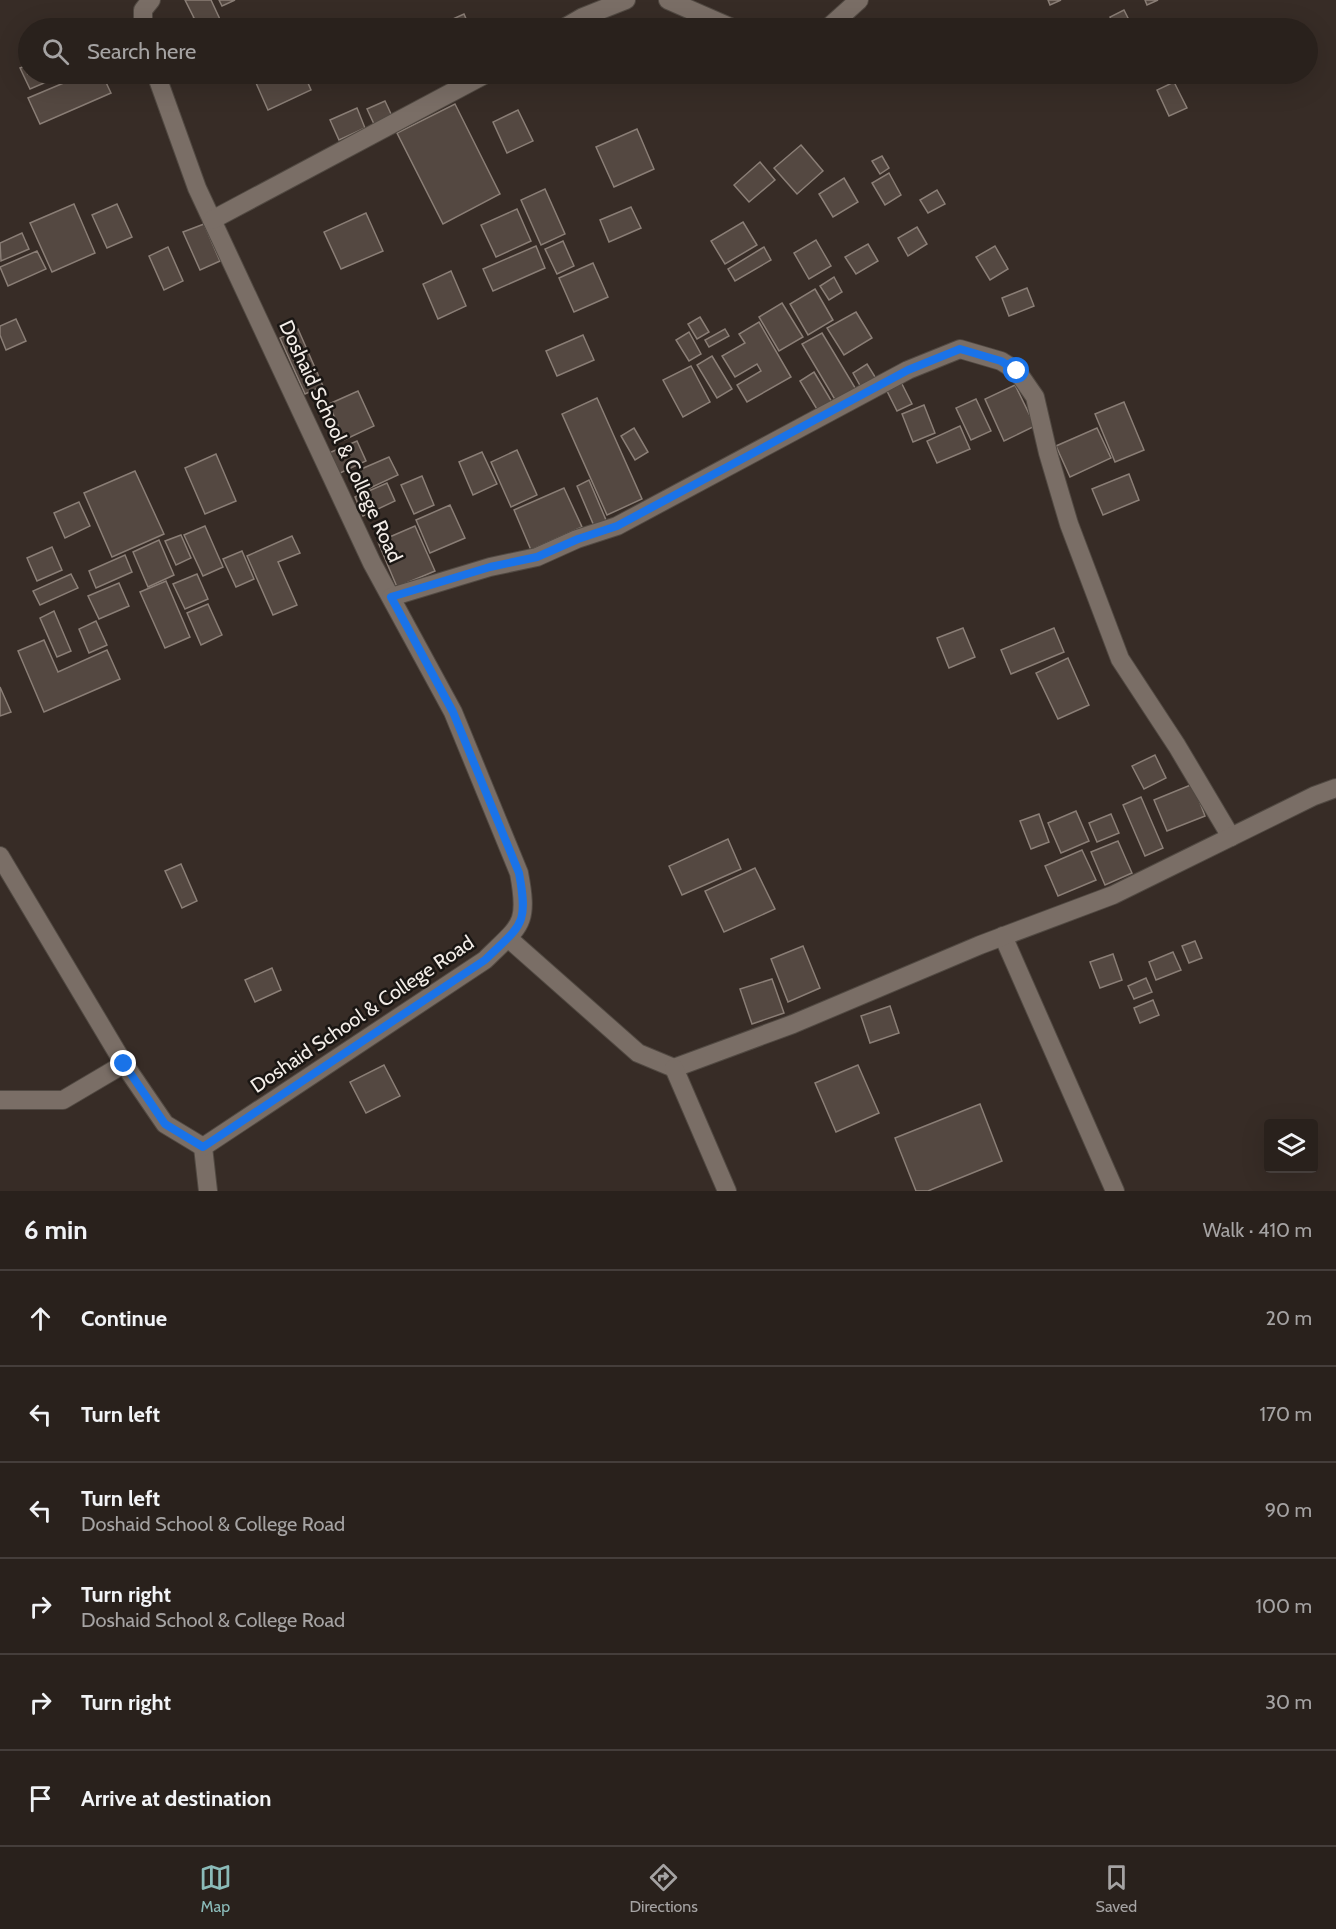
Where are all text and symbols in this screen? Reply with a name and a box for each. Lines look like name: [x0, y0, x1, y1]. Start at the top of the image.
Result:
search box: [18, 18, 1318, 84]
icon: search: [39, 35, 72, 68]
text: Search here: [87, 38, 196, 65]
street label: Doshaid School & College Road: [274, 316, 408, 566]
route start: [1003, 357, 1029, 383]
street label: Doshaid School & College Road: [246, 930, 478, 1098]
route end: [110, 1050, 136, 1076]
map controls: [1264, 1119, 1318, 1173]
button: layers: [1264, 1119, 1318, 1173]
text: 6 min: [24, 1214, 88, 1246]
text: Walk · 410 m: [1203, 1218, 1312, 1242]
icon: ahead: [24, 1302, 57, 1335]
text: Continue: [81, 1305, 167, 1332]
text: 20 m: [1266, 1306, 1312, 1330]
icon: left: [24, 1398, 57, 1431]
text: Turn left: [81, 1401, 160, 1428]
text: 170 m: [1260, 1402, 1312, 1426]
text: Turn left: [81, 1485, 160, 1512]
icon: left: [24, 1494, 57, 1527]
text: 90 m: [1265, 1498, 1312, 1522]
text: Doshaid School & College Road: [81, 1512, 345, 1536]
text: Turn right: [81, 1581, 171, 1608]
icon: right: [24, 1590, 57, 1623]
text: 100 m: [1256, 1594, 1312, 1618]
text: Doshaid School & College Road: [81, 1608, 345, 1632]
icon: right: [24, 1686, 57, 1719]
text: Turn right: [81, 1689, 171, 1716]
text: 30 m: [1265, 1690, 1312, 1714]
icon: arrive: [24, 1782, 57, 1815]
text: Arrive at destination: [81, 1785, 271, 1812]
tab: Map: [199, 1861, 232, 1916]
tab: Directions: [630, 1861, 698, 1916]
tab: Saved: [1096, 1861, 1137, 1916]

